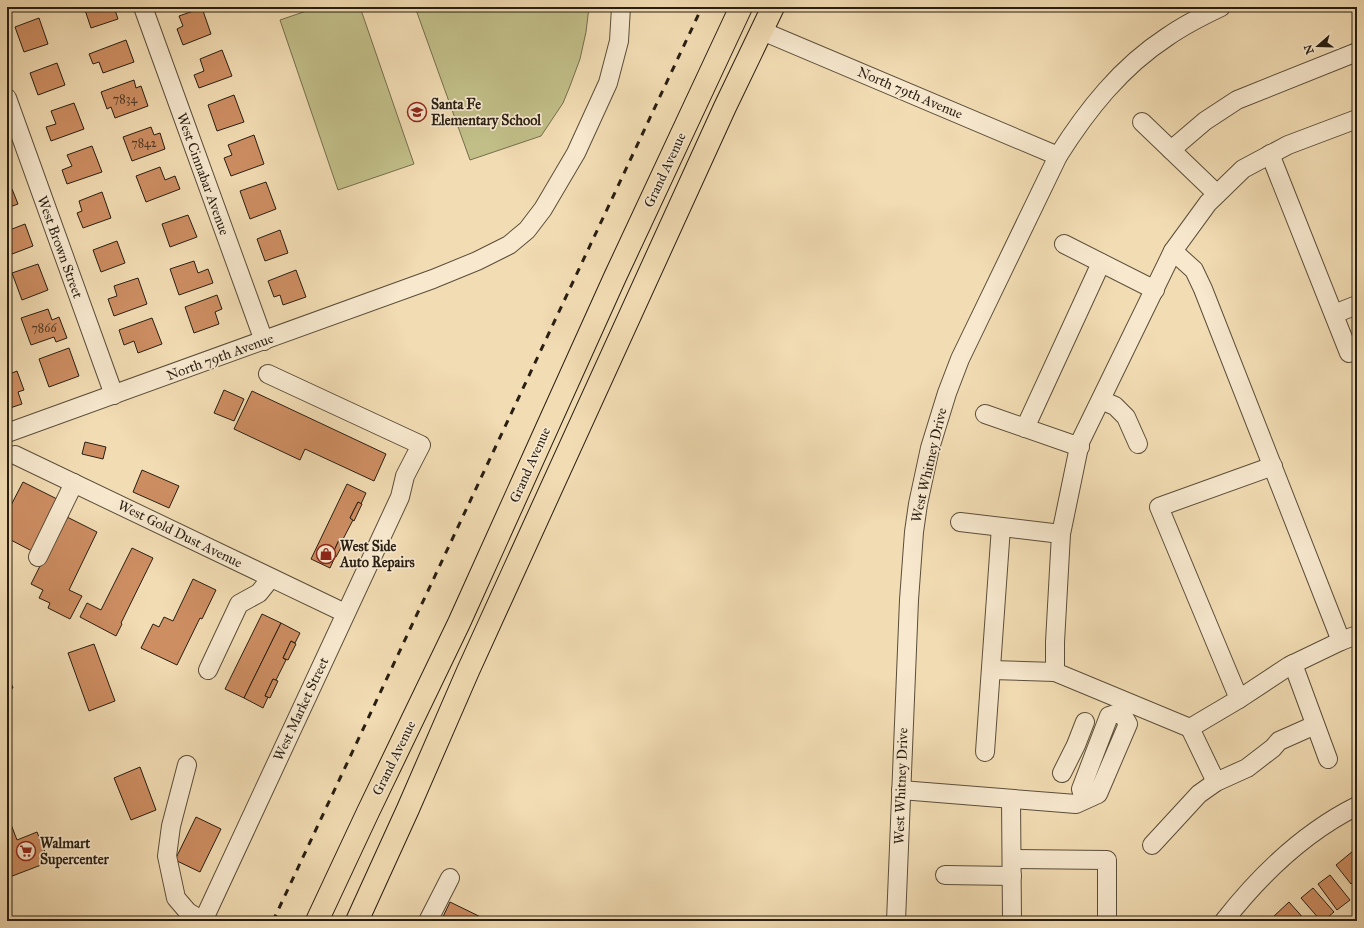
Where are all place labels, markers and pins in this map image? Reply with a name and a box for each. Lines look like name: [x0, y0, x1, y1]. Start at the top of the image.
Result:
place label: Santa Fe Elementary School: [431, 96, 542, 130]
school or university icon: Santa Fe Elementary School: [406, 101, 428, 123]
place label: West Side Auto Repairs: [339, 538, 415, 572]
shop icon: West Side Auto Repairs: [315, 543, 337, 565]
place label: Walmart Supercenter: [40, 835, 110, 869]
supermarket icon: Walmart Supercenter: [15, 840, 37, 862]

